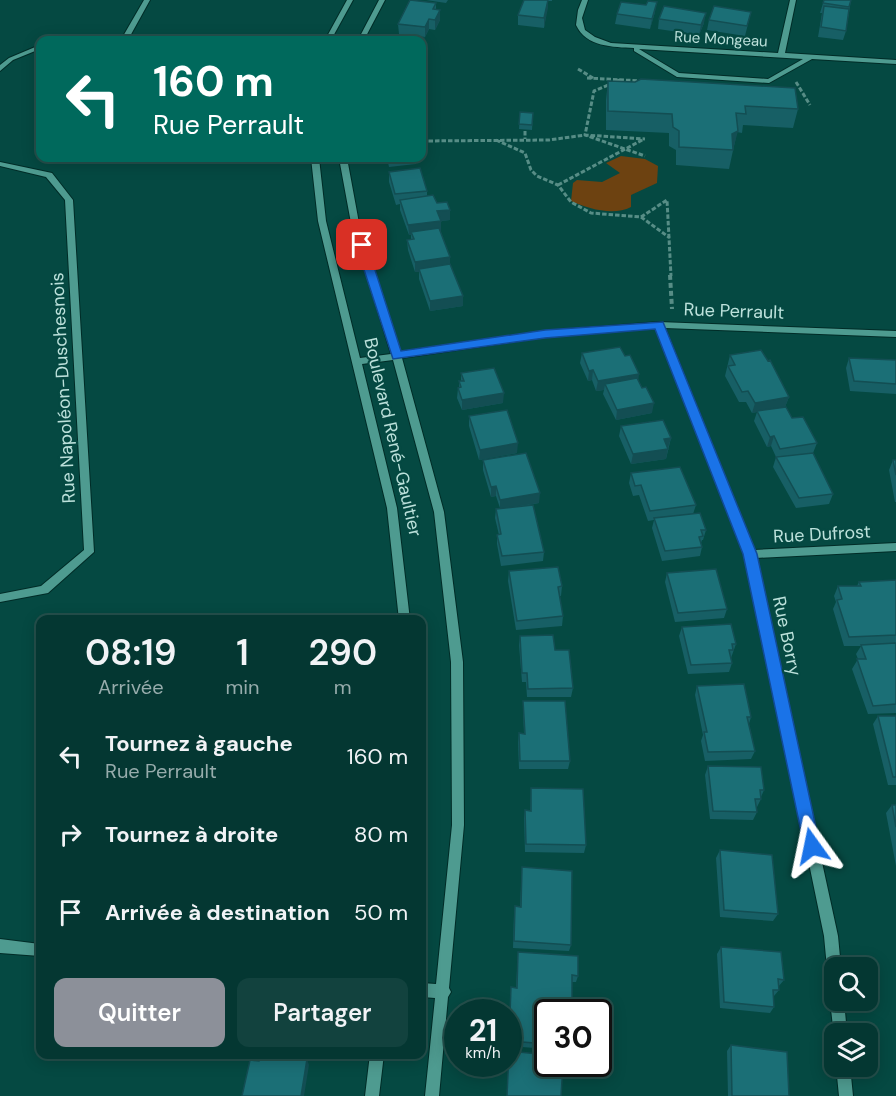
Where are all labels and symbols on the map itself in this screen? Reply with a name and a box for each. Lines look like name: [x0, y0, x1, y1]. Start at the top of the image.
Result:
street label: Rue Mongeau: [674, 27, 768, 51]
pin: [336, 219, 387, 270]
street label: Rue Napoléon-Duschesnois: [45, 272, 81, 504]
street label: Rue Perrault: [683, 297, 785, 325]
street label: Boulevard René-Gaultier: [358, 335, 428, 539]
street label: Rue Dufrost: [773, 519, 871, 549]
street label: Rue Borry: [767, 594, 807, 678]
position arrow: [780, 814, 844, 878]
speed limit sign: 30: [534, 999, 612, 1077]

